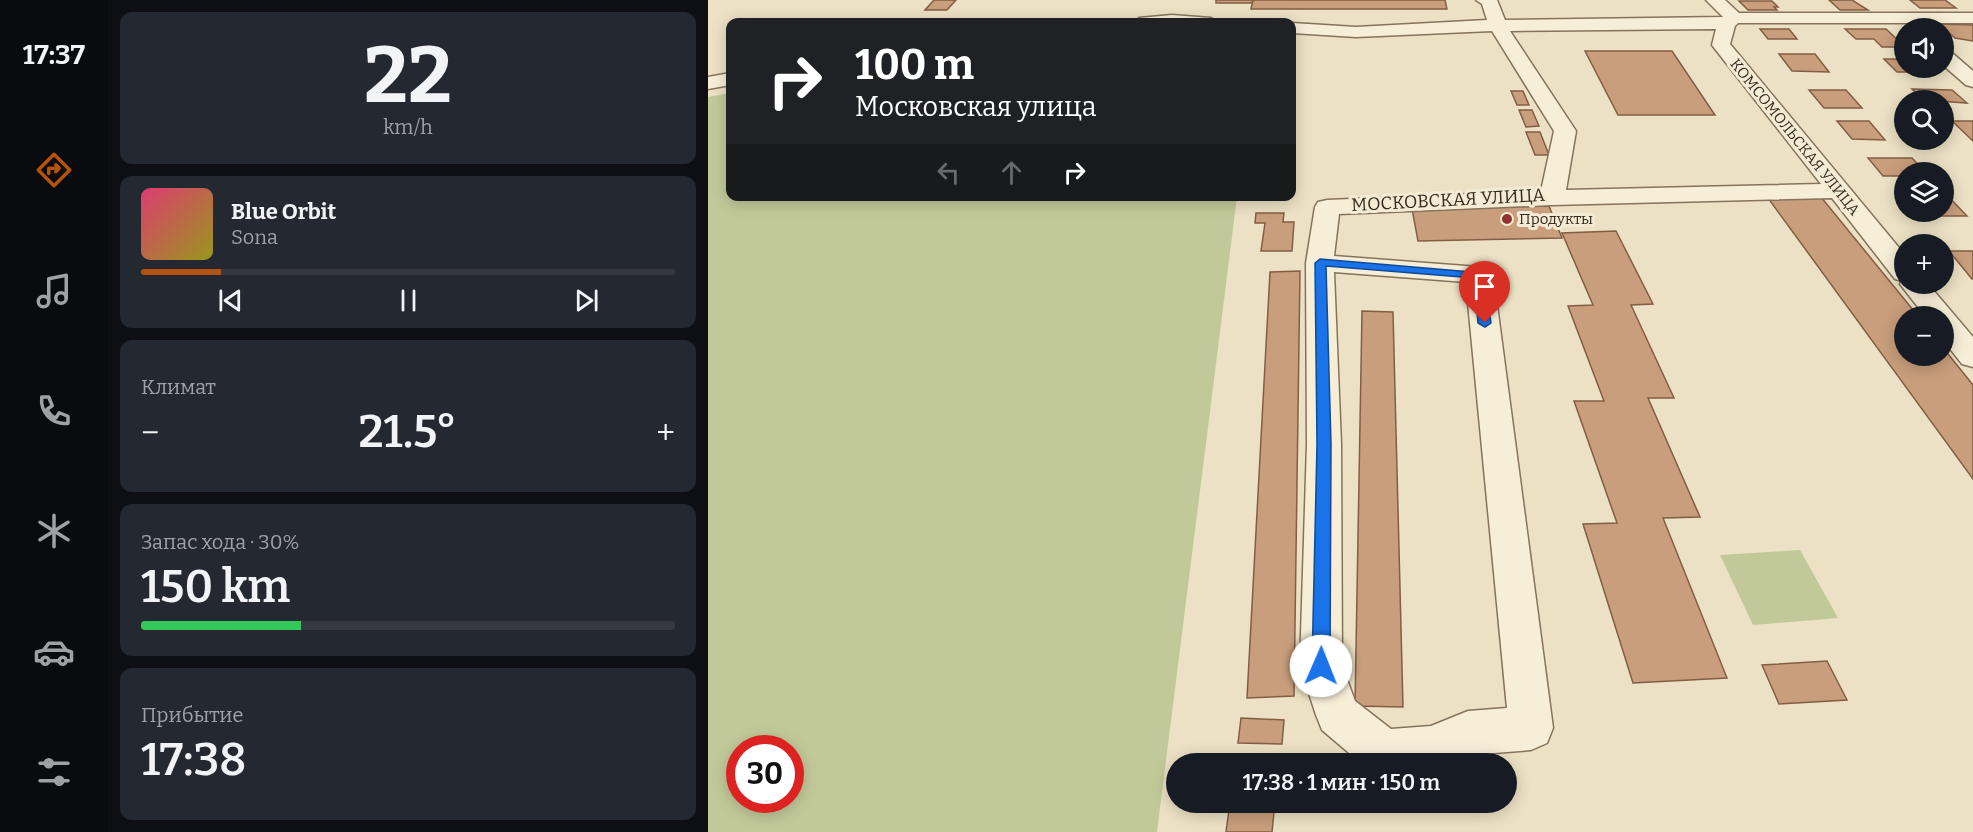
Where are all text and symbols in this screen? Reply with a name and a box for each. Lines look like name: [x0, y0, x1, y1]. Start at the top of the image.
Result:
map controls: [1894, 18, 1954, 366]
button: sound: [1894, 18, 1954, 78]
text: 22: [364, 29, 452, 123]
text: 17:37: [23, 39, 85, 71]
text: 100 m: [855, 40, 974, 90]
icon: right: [756, 42, 834, 120]
street label: КОМСОМОЛЬСКАЯ УЛИЦА: [1726, 55, 1864, 219]
button: search: [1894, 90, 1954, 150]
text: Московская улица: [855, 91, 1097, 123]
text: km/h: [383, 115, 433, 139]
icon: directions: [33, 149, 75, 191]
icon: left: [932, 156, 965, 189]
icon: ahead: [995, 156, 1028, 189]
icon: right: [1058, 156, 1091, 189]
button: layers: [1894, 162, 1954, 222]
street label: МОСКОВСКАЯ УЛИЦА: [1351, 184, 1546, 216]
text: Blue Orbit: [231, 198, 336, 225]
place label: Продукты: [1519, 210, 1593, 228]
marker: Продукты: [1500, 212, 1514, 226]
text: Sona: [231, 225, 278, 249]
button: +: [1894, 234, 1954, 294]
pin: [1459, 261, 1510, 323]
icon: music: [33, 270, 75, 312]
icon: arrive: [1468, 270, 1501, 303]
icon: previous: [214, 284, 247, 317]
icon: pause: [392, 284, 425, 317]
icon: next: [570, 284, 603, 317]
button: −: [1894, 306, 1954, 366]
text: Климат: [141, 375, 216, 399]
icon: phone: [33, 390, 75, 432]
text: 21.5°: [359, 405, 457, 459]
text: −: [141, 413, 159, 453]
text: +: [656, 413, 675, 453]
icon: climate: [33, 510, 75, 552]
text: Запас хода · 30%: [141, 530, 299, 554]
text: 150 km: [141, 560, 290, 614]
icon: car: [33, 631, 75, 673]
position arrow: [1289, 634, 1353, 698]
text: Прибытие: [141, 703, 243, 727]
text: 17:38: [141, 733, 246, 787]
speed limit sign: 30: [726, 735, 804, 813]
icon: filters: [33, 751, 75, 793]
text: 17:38 · 1 мин · 150 m: [1243, 769, 1440, 796]

